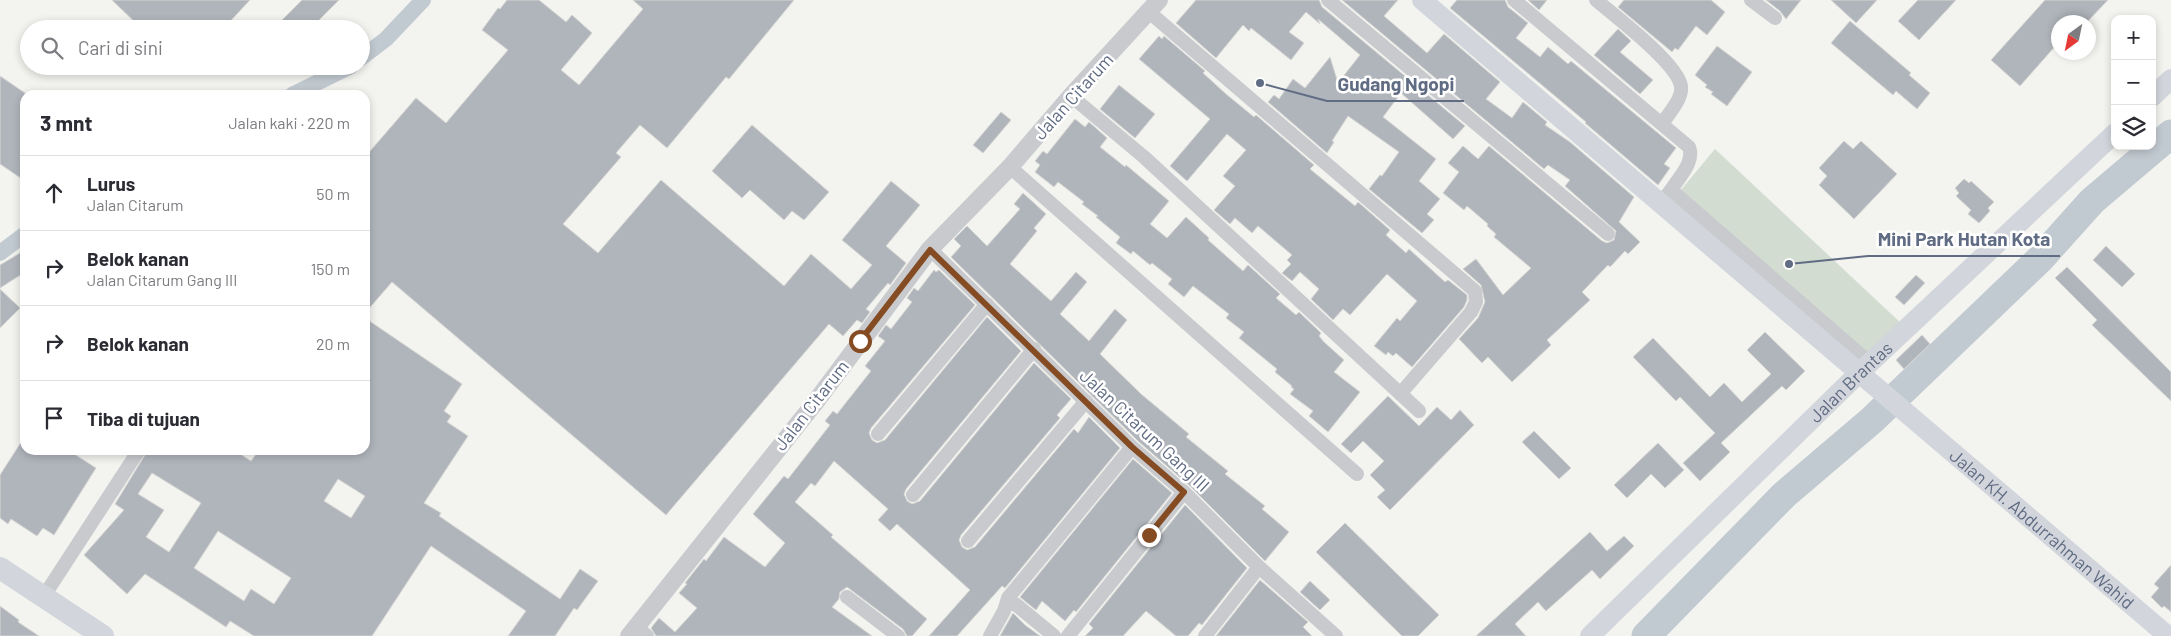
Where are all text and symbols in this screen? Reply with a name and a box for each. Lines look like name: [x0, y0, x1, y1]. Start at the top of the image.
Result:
north arrow: [2051, 15, 2096, 60]
map controls: [2111, 15, 2156, 150]
button: +: [2111, 15, 2156, 60]
search box: [20, 20, 370, 75]
icon: search: [38, 34, 66, 62]
text: Cari di sini: [78, 36, 163, 59]
street label: Jalan Citarum: [1028, 48, 1118, 144]
button: −: [2111, 60, 2156, 105]
callout: Gudang Ngopi: [1327, 67, 1464, 101]
text: Gudang Ngopi: [1338, 72, 1454, 95]
button: layers: [2111, 105, 2156, 150]
text: 3 mnt: [40, 110, 93, 135]
text: Jalan kaki · 220 m: [228, 113, 350, 132]
text: Lurus: [87, 172, 135, 195]
icon: ahead: [40, 179, 68, 207]
text: 50 m: [316, 184, 350, 203]
text: Jalan Citarum: [87, 195, 184, 214]
callout: Mini Park Hutan Kota: [1868, 222, 2060, 256]
text: Mini Park Hutan Kota: [1878, 227, 2050, 250]
text: Belok kanan: [87, 247, 189, 270]
icon: right: [40, 254, 68, 282]
text: 150 m: [311, 259, 350, 278]
text: Jalan Citarum Gang III: [87, 270, 237, 289]
icon: right: [40, 329, 68, 357]
route start: [849, 330, 872, 353]
text: Belok kanan: [87, 332, 189, 355]
text: 20 m: [316, 334, 350, 353]
street label: Jalan Brantas: [1804, 337, 1897, 427]
street label: Jalan Citarum: [769, 355, 853, 455]
street label: Jalan Citarum Gang III: [1076, 364, 1214, 496]
icon: arrive: [40, 404, 68, 432]
text: Tiba di tujuan: [87, 407, 200, 430]
street label: Jalan KH. Abdurrahman Wahid: [1945, 444, 2139, 614]
route end: [1138, 524, 1161, 547]

